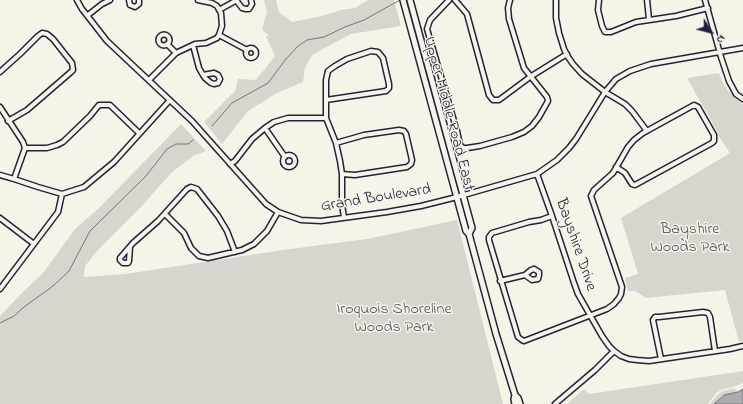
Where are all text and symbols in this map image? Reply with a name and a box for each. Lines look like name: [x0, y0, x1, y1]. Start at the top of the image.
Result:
north arrow: [691, 12, 731, 52]
text: N: [712, 31, 729, 47]
street label: Upper Middle Road East: [418, 35, 478, 193]
street label: Grand Boulevard: [320, 181, 432, 217]
street label: Bayshire Drive: [550, 196, 600, 294]
park label: Bayshire Woods Park: [650, 220, 730, 258]
park label: Iroquois Shoreline Woods Park: [336, 300, 452, 338]

